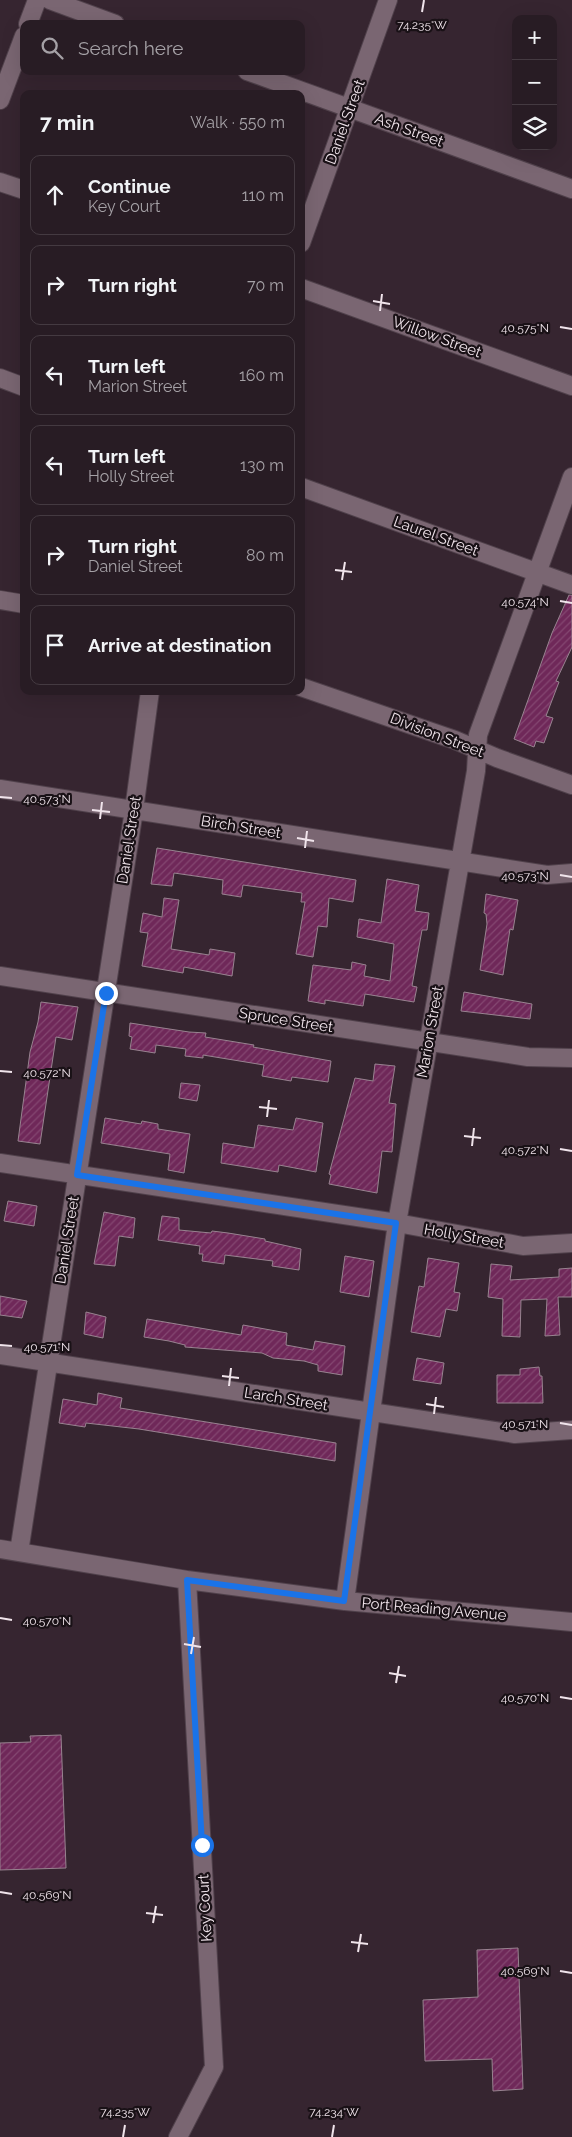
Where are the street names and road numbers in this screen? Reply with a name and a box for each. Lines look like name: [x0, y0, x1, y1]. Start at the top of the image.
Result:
street label: Daniel Street: [321, 77, 369, 167]
street label: Ash Street: [372, 109, 446, 151]
street label: Willow Street: [390, 313, 484, 361]
street label: Laurel Street: [391, 512, 481, 560]
street label: Division Street: [388, 709, 486, 761]
street label: Daniel Street: [113, 795, 145, 885]
street label: Birch Street: [200, 812, 282, 842]
street label: Marion Street: [413, 985, 447, 1079]
street label: Spruce Street: [238, 1004, 334, 1036]
street label: Daniel Street: [51, 1195, 83, 1285]
street label: Holly Street: [423, 1220, 505, 1252]
street label: Larch Street: [243, 1384, 329, 1414]
street label: Port Reading Avenue: [361, 1594, 507, 1624]
street label: Key Court: [194, 1874, 216, 1942]

